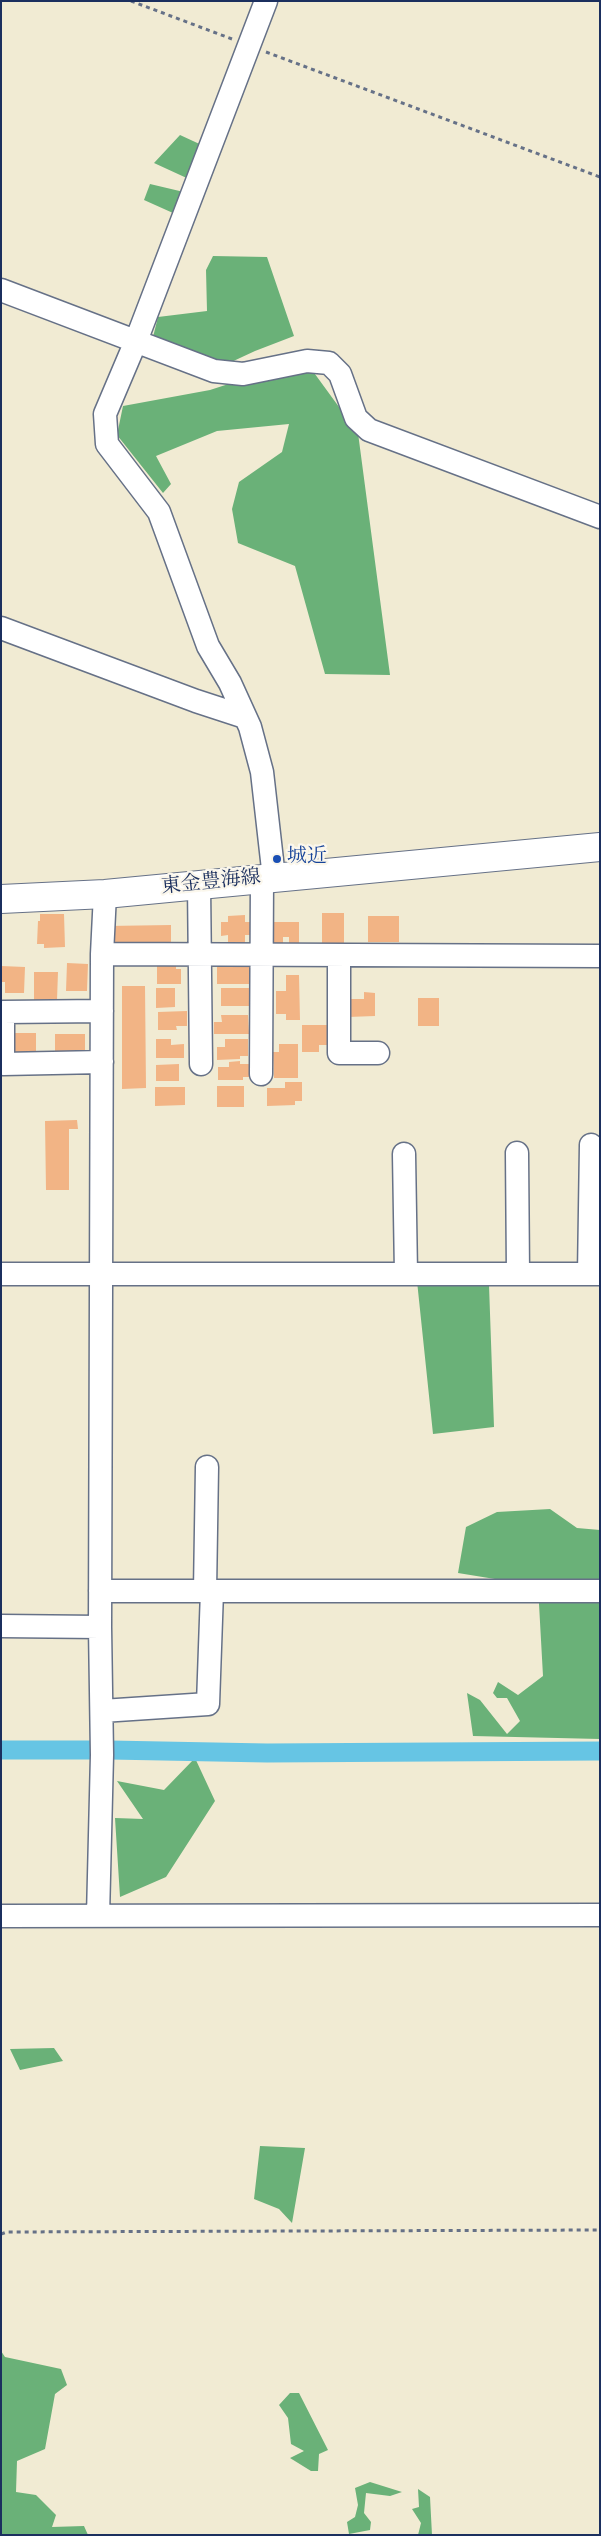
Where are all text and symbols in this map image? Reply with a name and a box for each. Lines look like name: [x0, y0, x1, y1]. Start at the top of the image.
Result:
place label: 城近: [287, 847, 327, 871]
marker: 城近: [271, 853, 283, 865]
street label: 東金豊海線: [160, 867, 262, 901]

